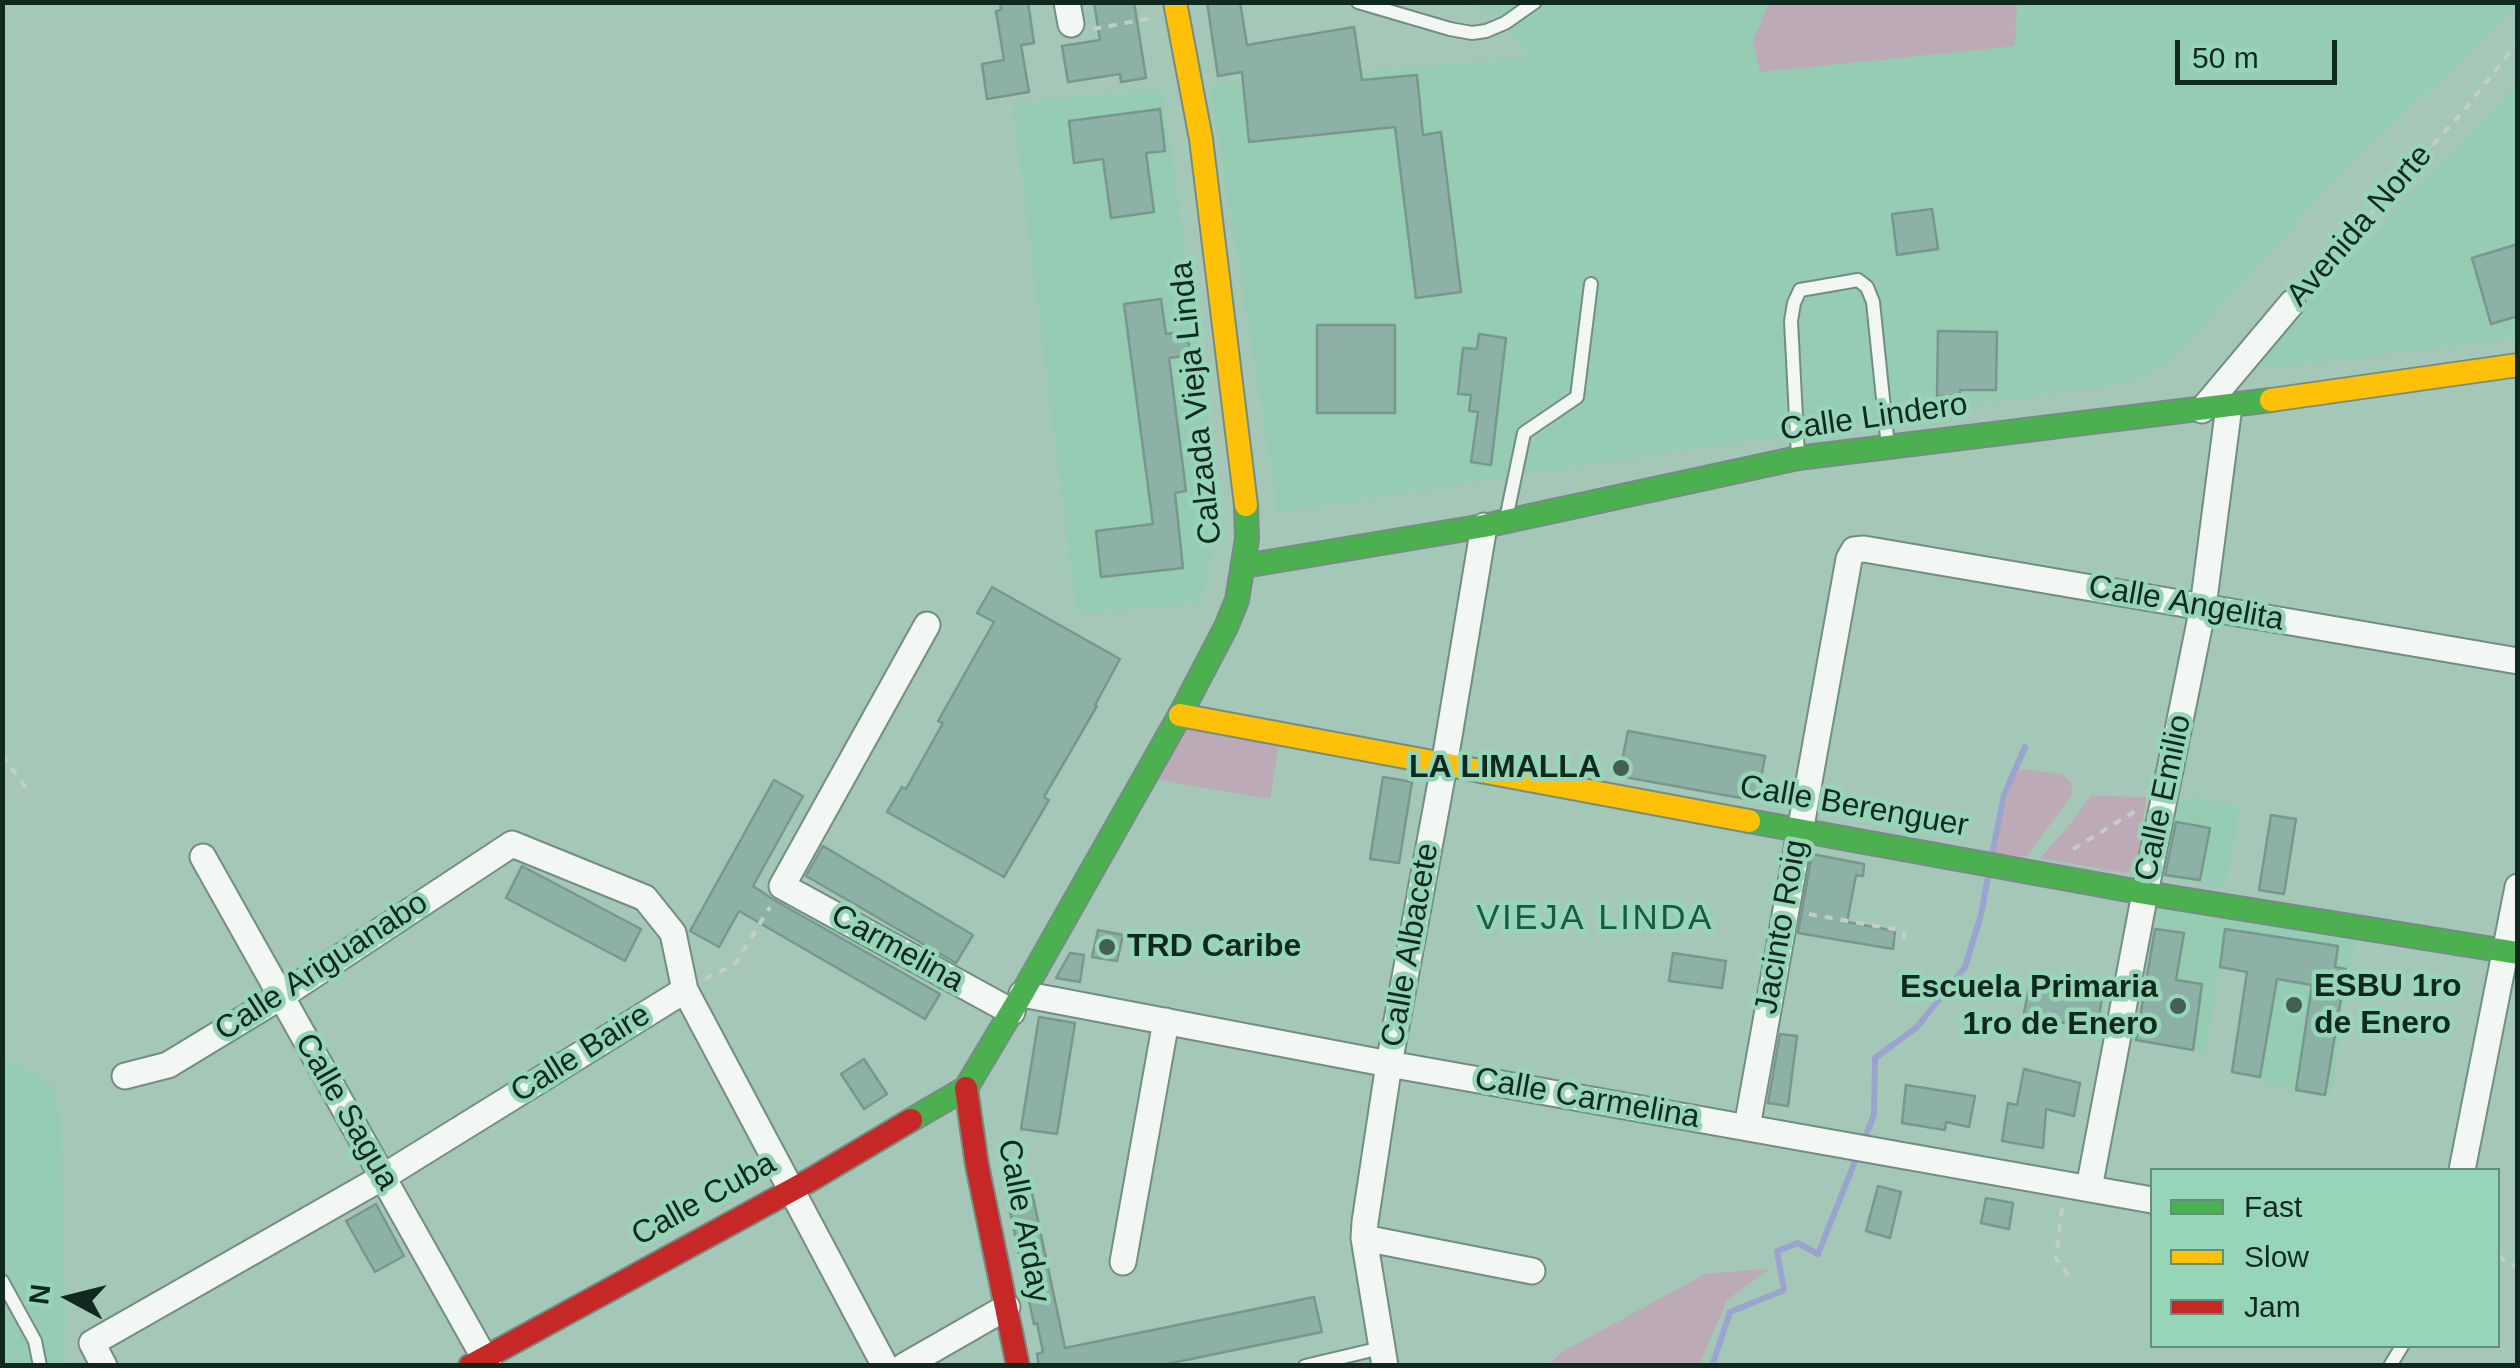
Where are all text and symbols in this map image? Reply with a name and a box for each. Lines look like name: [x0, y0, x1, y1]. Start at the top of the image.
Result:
scale bar: [2180, 20, 2342, 82]
text: 50 m: [2192, 41, 2259, 74]
street label: Avenida Norte: [2279, 137, 2441, 315]
street label: Calzada Vieja Linda: [1163, 260, 1231, 546]
street label: Calle Lindero: [1778, 386, 1970, 450]
street label: Calle Angelita: [2085, 568, 2287, 640]
street label: Calle Emilio: [2128, 711, 2200, 885]
place label: LA LIMALLA: [1409, 749, 1601, 787]
marker: LA LIMALLA: [1610, 757, 1632, 779]
street label: Calle Berenguer: [1737, 768, 1971, 846]
street label: Jacinto Roig: [1748, 837, 1816, 1017]
street label: Calle Albacete: [1374, 840, 1448, 1050]
street label: Calle Ariguanabo: [209, 884, 435, 1050]
street label: Carmelina: [824, 897, 970, 1001]
district label: VIEJA LINDA: [1476, 898, 1714, 940]
place label: TRD Caribe: [1127, 928, 1301, 966]
marker: TRD Caribe: [1096, 936, 1118, 958]
place label: ESBU 1ro de Enero: [2314, 968, 2462, 1043]
place label: Escuela Primaria 1ro de Enero: [1900, 969, 2158, 1044]
marker: ESBU 1ro de Enero: [2283, 994, 2305, 1016]
marker: Escuela Primaria 1ro de Enero: [2167, 995, 2189, 1017]
street label: Calle Baire: [504, 996, 658, 1112]
street label: Calle Sagua: [286, 1027, 406, 1197]
street label: Calle Carmelina: [1472, 1060, 1702, 1138]
street label: Calle Arday: [988, 1136, 1058, 1306]
street label: Calle Cuba: [625, 1145, 783, 1255]
legend: [2150, 1168, 2500, 1348]
text: Fast: [2244, 1190, 2302, 1223]
text: Slow: [2244, 1240, 2309, 1273]
north arrow: [20, 1248, 120, 1348]
text: N: [23, 1282, 56, 1306]
text: Jam: [2244, 1290, 2301, 1323]

